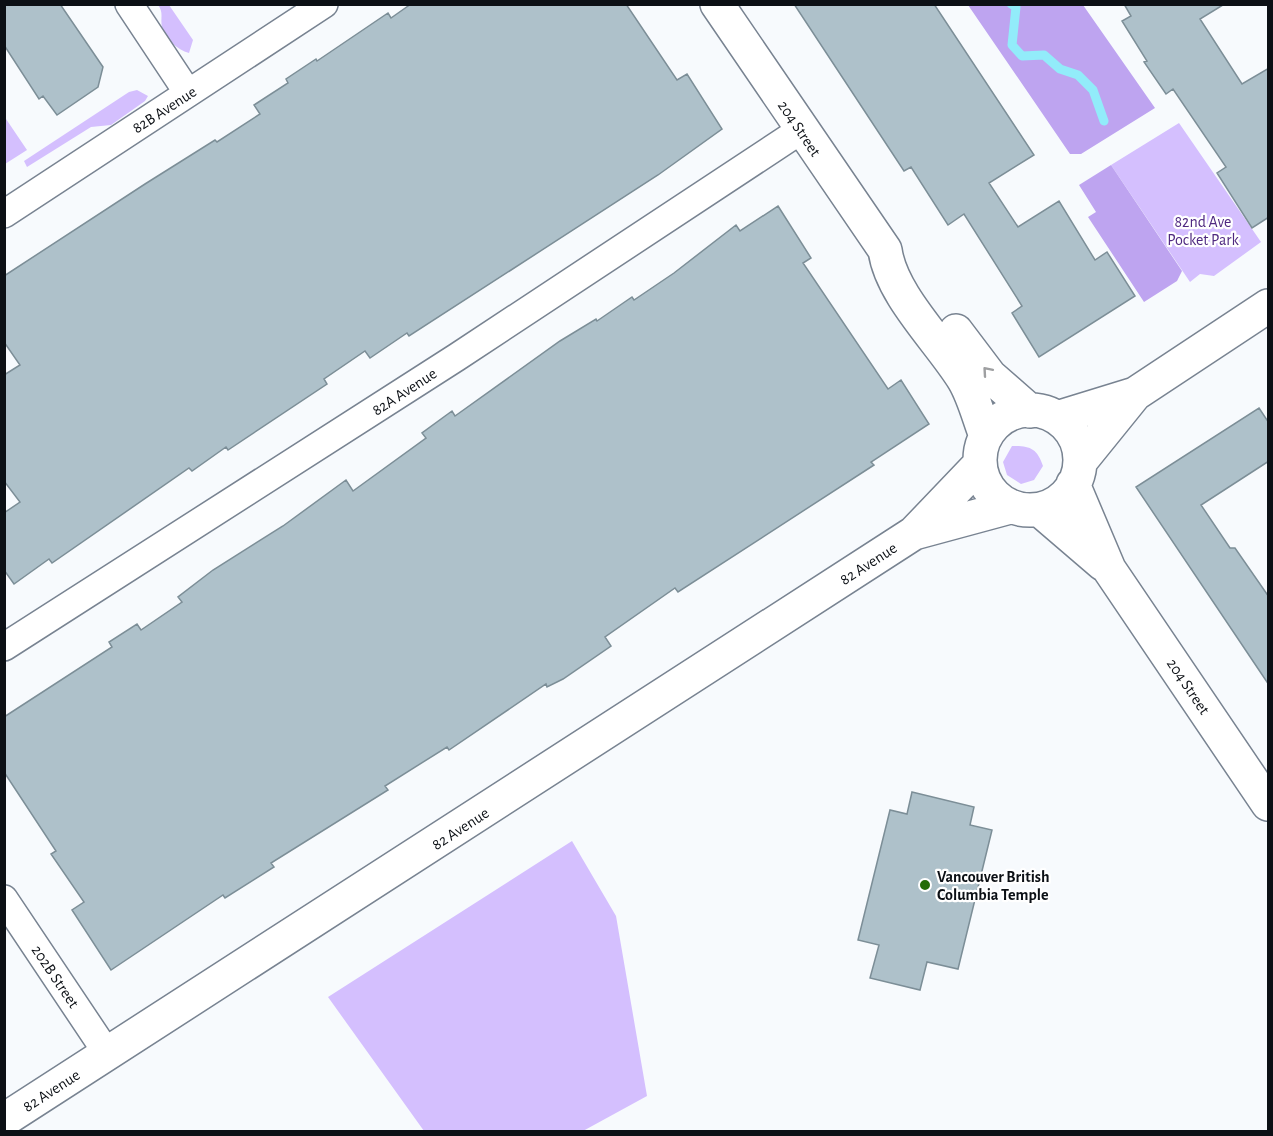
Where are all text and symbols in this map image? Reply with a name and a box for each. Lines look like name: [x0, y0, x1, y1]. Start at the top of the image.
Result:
street label: 82B Avenue: [130, 83, 199, 136]
street label: 204 Street: [775, 98, 824, 159]
park label: 82nd Ave Pocket Park: [1167, 214, 1239, 248]
street label: 82A Avenue: [369, 365, 440, 419]
one-way arrow: [983, 367, 994, 378]
street label: 82 Avenue: [837, 540, 900, 588]
street label: 204 Street: [1164, 656, 1213, 717]
street label: 82 Avenue: [429, 805, 492, 853]
place label: Vancouver British Columbia Temple: [937, 869, 1049, 903]
marker: Vancouver British Columbia Temple: [918, 878, 932, 892]
street label: 202B Street: [28, 942, 82, 1011]
street label: 82 Avenue: [20, 1067, 83, 1115]

